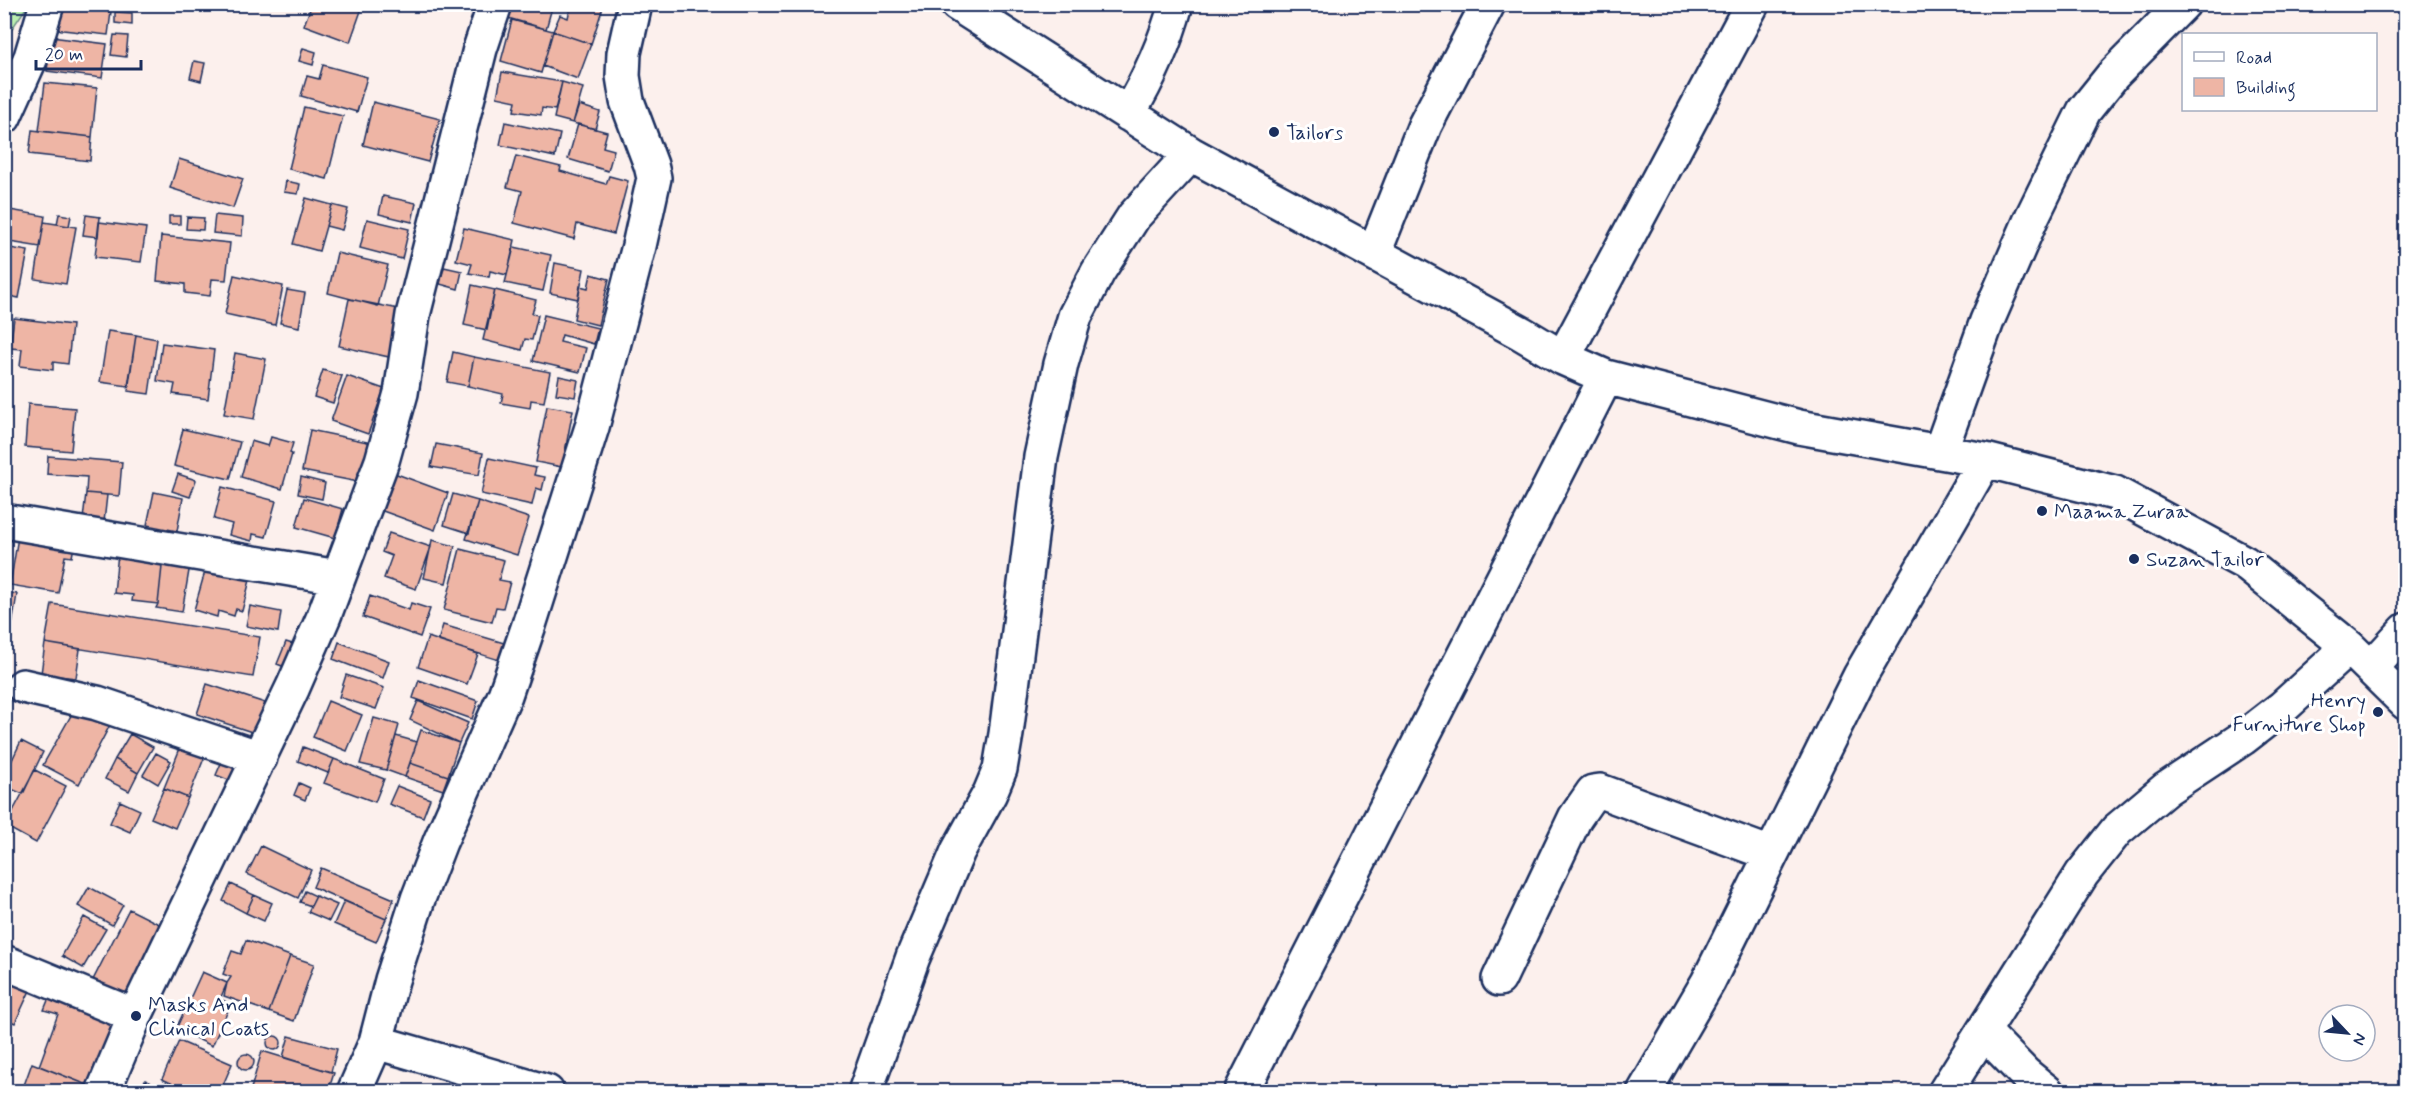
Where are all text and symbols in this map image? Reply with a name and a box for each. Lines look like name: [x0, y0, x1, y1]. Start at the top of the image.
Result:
scale bar: [36, 33, 141, 71]
legend: [2182, 33, 2377, 111]
text: 20 m: [45, 43, 83, 67]
text: Road: [2236, 46, 2272, 70]
text: Building: [2236, 76, 2296, 102]
place label: Tailors: [1286, 119, 1343, 147]
marker: Tailors: [1267, 125, 1281, 139]
place label: Maama Zuraa: [2054, 498, 2188, 526]
marker: Maama Zuraa: [2035, 504, 2049, 518]
place label: Suzan Tailor: [2146, 546, 2264, 574]
marker: Suzan Tailor: [2127, 552, 2141, 566]
place label: Henry Furniture Shop: [2233, 687, 2366, 739]
marker: Henry Furniture Shop: [2371, 705, 2385, 719]
place label: Masks And Clinical Coats: [148, 991, 269, 1043]
north arrow: [2317, 1003, 2377, 1063]
marker: Masks And Clinical Coats: [129, 1009, 143, 1023]
text: N: [2347, 1030, 2371, 1048]

